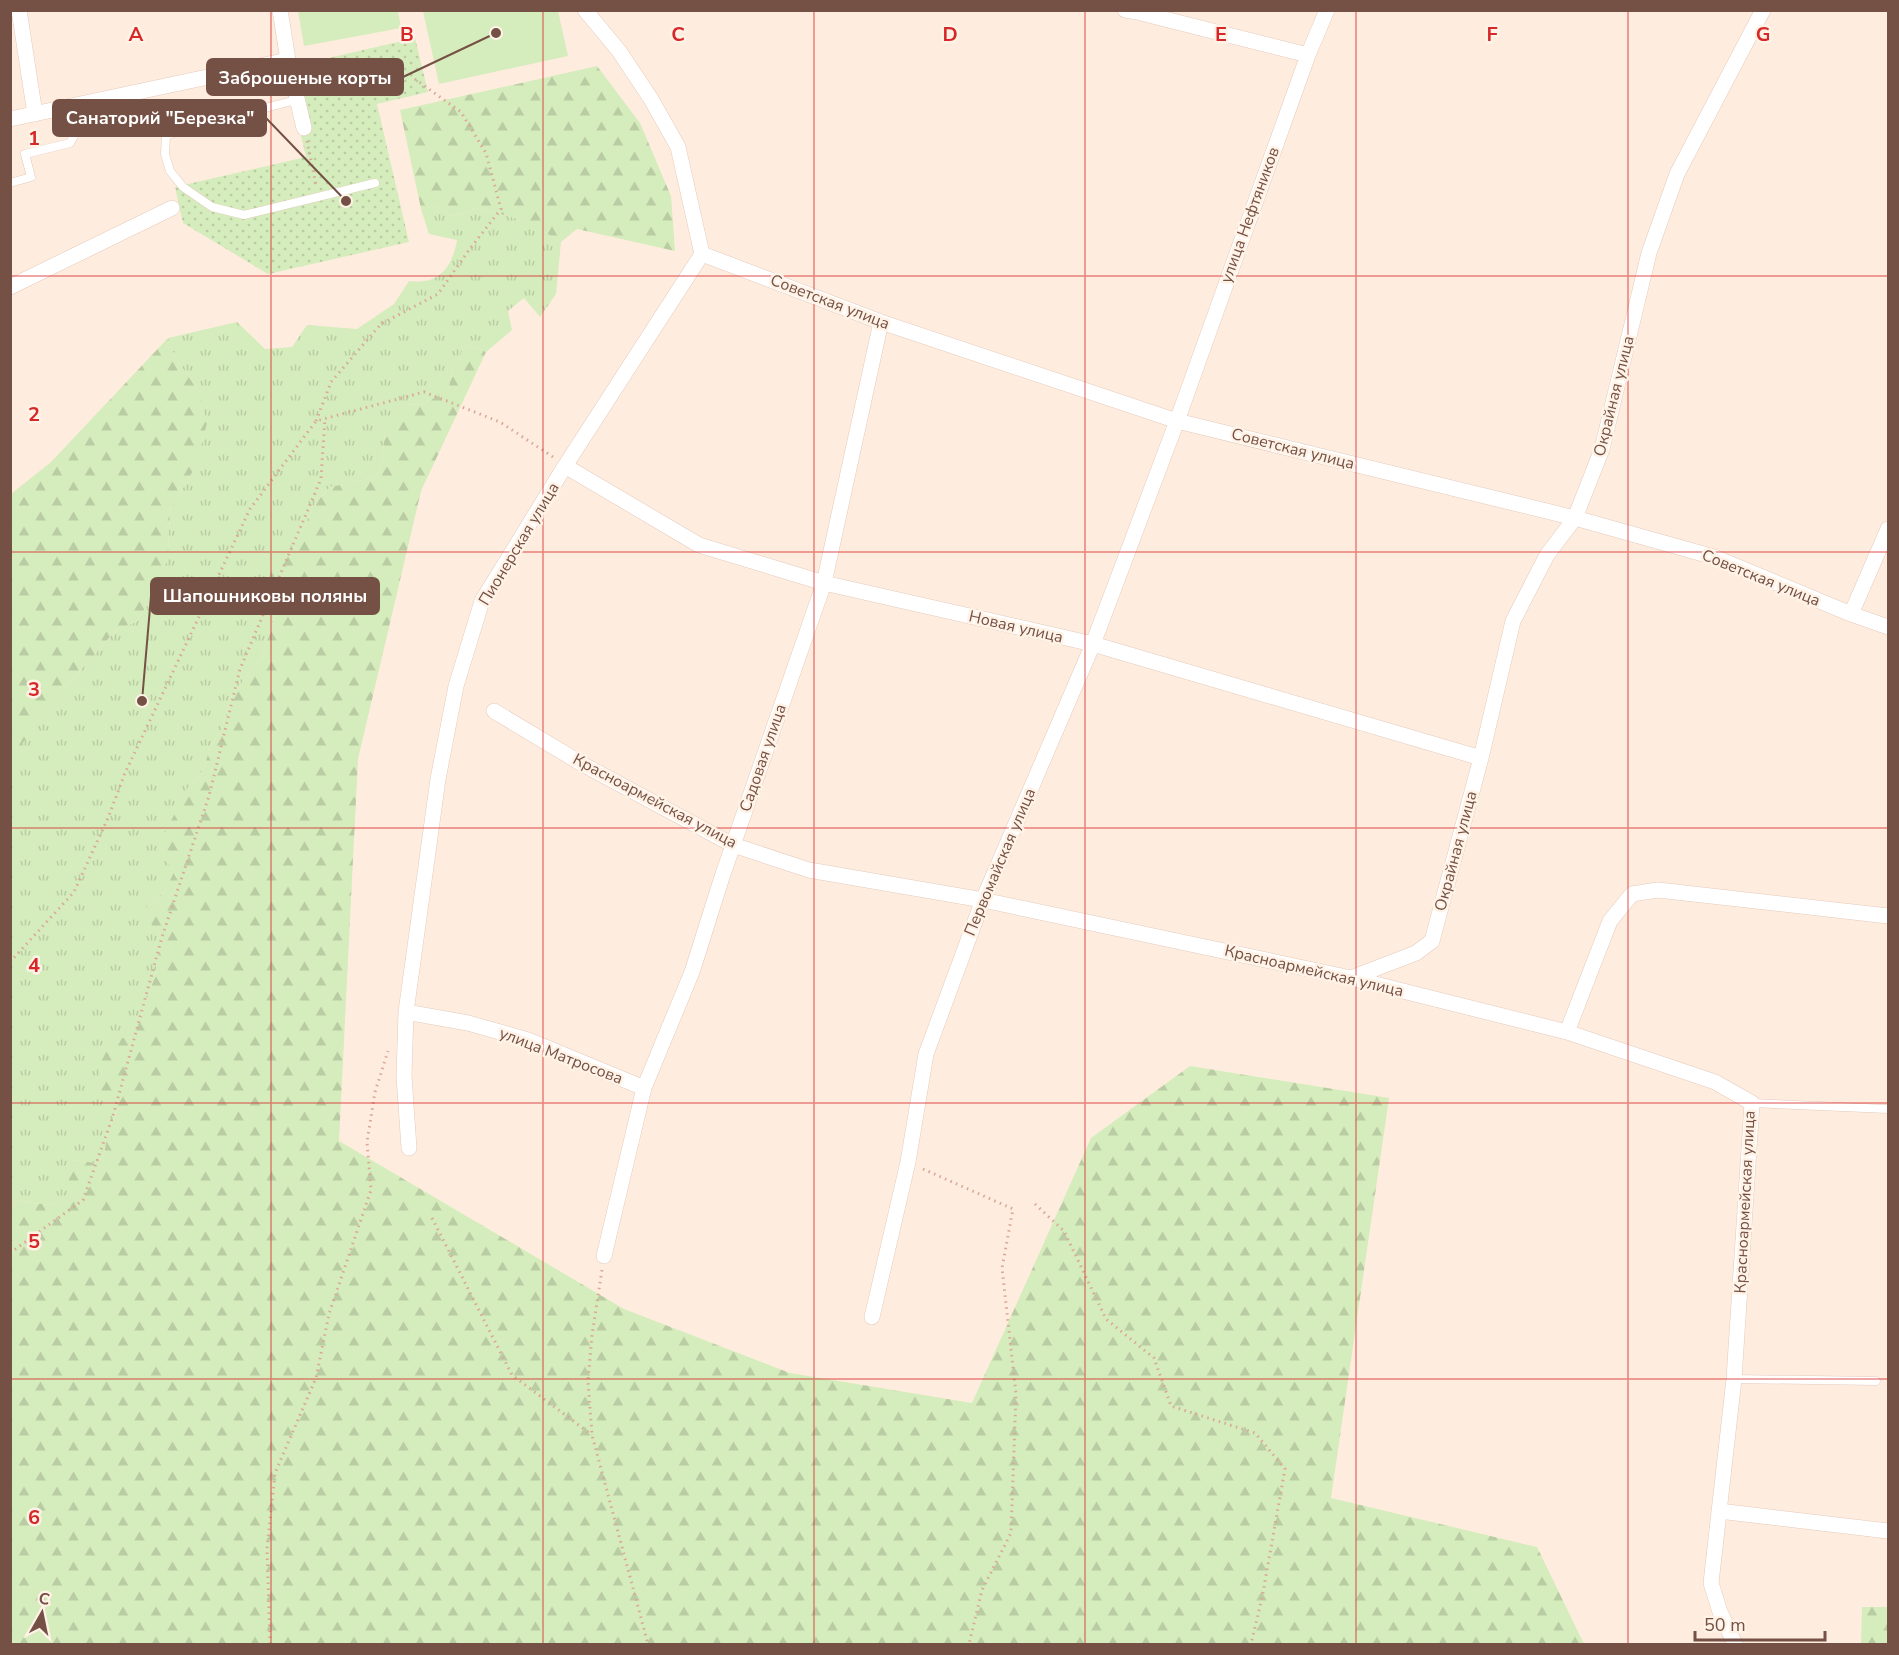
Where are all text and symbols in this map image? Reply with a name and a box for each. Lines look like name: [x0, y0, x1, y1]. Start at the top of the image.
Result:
text: A: [129, 21, 144, 48]
text: B: [400, 21, 414, 48]
text: C: [671, 21, 685, 48]
text: D: [942, 21, 958, 48]
text: E: [1215, 21, 1227, 48]
text: F: [1486, 21, 1498, 48]
text: G: [1756, 21, 1770, 48]
callout: Заброшеные корты: [207, 59, 403, 95]
text: Заброшеные корты: [219, 66, 391, 90]
callout: Санаторий "Березка": [53, 100, 266, 136]
text: Санаторий "Березка": [66, 106, 254, 130]
text: 1: [28, 125, 40, 152]
street label: улица Нефтяников: [1215, 144, 1285, 286]
street label: Советская улица: [767, 269, 893, 335]
street label: Окрайная улица: [1588, 333, 1640, 459]
text: 2: [28, 401, 40, 428]
street label: Советская улица: [1229, 423, 1357, 475]
street label: Пионерская улица: [474, 478, 564, 610]
street label: Советская улица: [1698, 544, 1824, 612]
callout: Шапошниковы поляны: [151, 578, 379, 614]
text: Шапошниковы поляны: [163, 584, 367, 608]
street label: Новая улица: [967, 605, 1065, 649]
text: 3: [28, 676, 40, 703]
street label: Садовая улица: [734, 701, 792, 815]
street label: Красноармейская улица: [569, 748, 741, 854]
street label: Первомайская улица: [959, 785, 1041, 939]
street label: Окрайная улица: [1429, 788, 1483, 914]
street label: Красноармейская улица: [1222, 940, 1406, 1002]
text: 4: [28, 952, 40, 979]
street label: улица Матросова: [496, 1022, 626, 1090]
street label: Красноармейская улица: [1729, 1110, 1761, 1294]
text: 5: [28, 1228, 40, 1255]
text: 6: [28, 1504, 40, 1531]
north arrow: [12, 1583, 72, 1643]
text: С: [37, 1587, 51, 1611]
scale bar: [1695, 1604, 1826, 1642]
text: 50 m: [1704, 1613, 1746, 1637]

